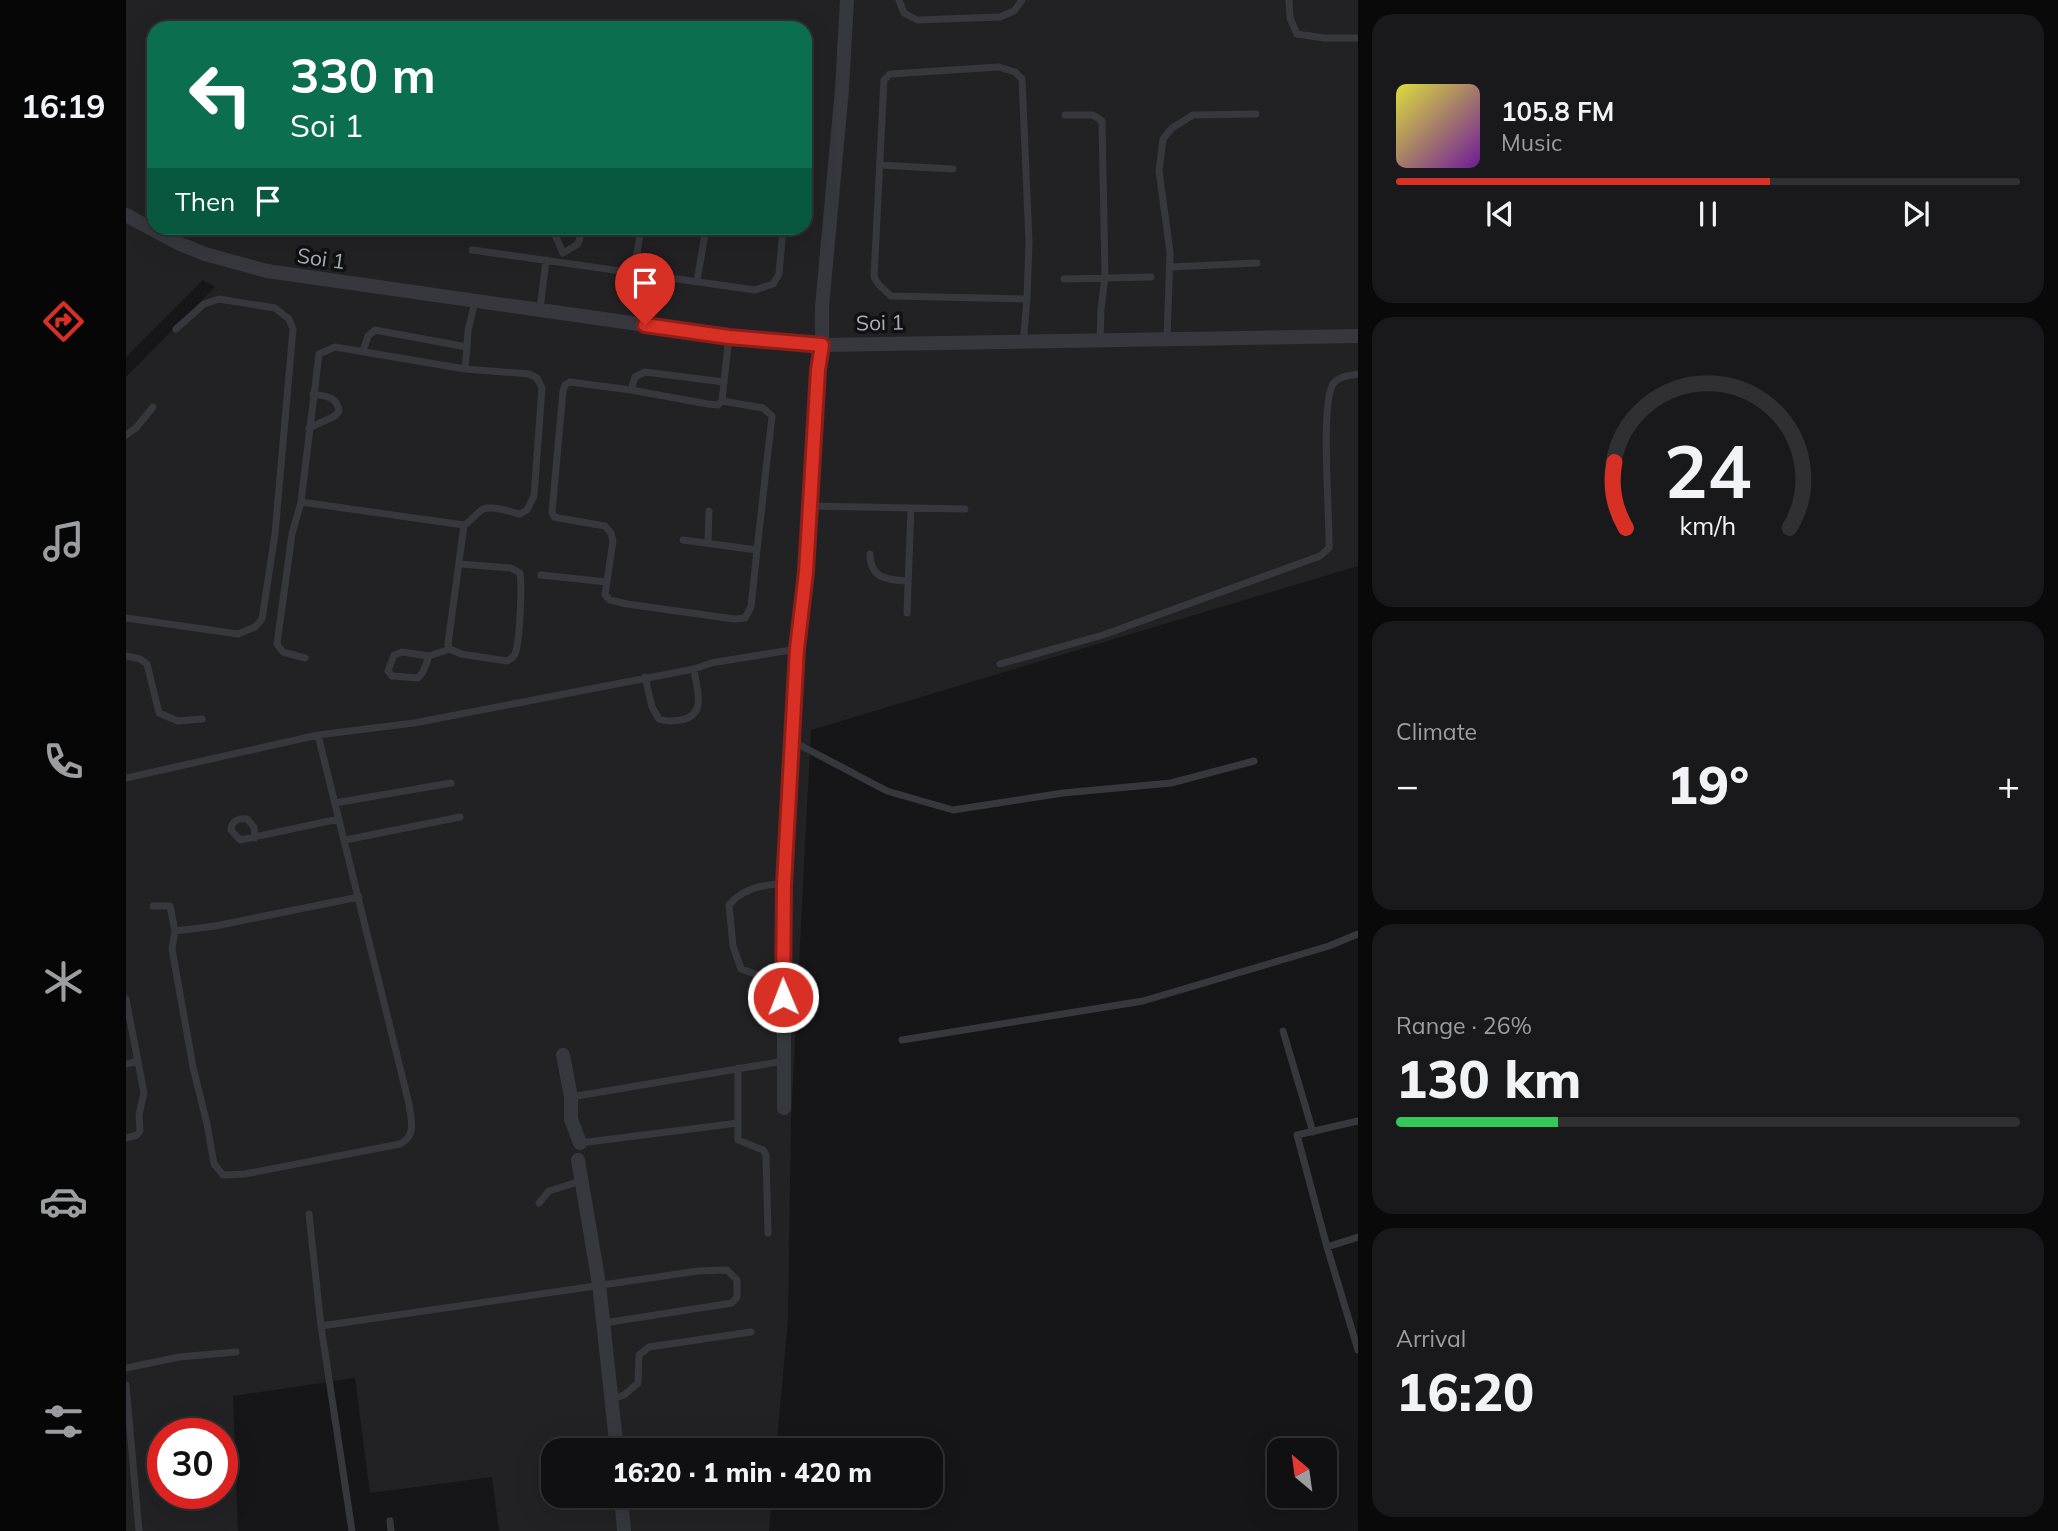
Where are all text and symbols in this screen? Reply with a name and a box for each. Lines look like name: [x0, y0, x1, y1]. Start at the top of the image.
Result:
text: 330 m: [290, 44, 436, 105]
icon: left: [175, 49, 266, 140]
text: 16:19: [21, 86, 105, 126]
text: 105.8 FM: [1501, 95, 1614, 128]
text: Soi 1: [290, 105, 363, 145]
text: Music: [1501, 128, 1562, 157]
icon: arrive: [249, 182, 287, 220]
text: Then: [175, 185, 235, 218]
icon: previous: [1481, 195, 1519, 233]
icon: pause: [1689, 195, 1727, 233]
icon: next: [1897, 195, 1935, 233]
street label: Soi 1: [295, 242, 347, 274]
pin: [615, 253, 675, 325]
icon: arrive: [626, 264, 664, 302]
icon: directions: [39, 297, 88, 346]
street label: Soi 1: [856, 309, 904, 335]
text: 24: [1664, 426, 1752, 517]
text: km/h: [1680, 510, 1736, 541]
icon: music: [39, 517, 88, 566]
text: Climate: [1396, 717, 1477, 746]
icon: phone: [39, 737, 88, 786]
text: 19°: [1667, 752, 1749, 817]
text: −: [1396, 761, 1419, 809]
text: +: [1997, 761, 2020, 809]
icon: climate: [39, 957, 88, 1006]
position arrow: [746, 960, 820, 1034]
text: Range · 26%: [1396, 1011, 1532, 1040]
text: 130 km: [1396, 1046, 1581, 1111]
icon: car: [39, 1177, 88, 1226]
text: Arrival: [1396, 1324, 1466, 1353]
text: 16:20: [1396, 1359, 1534, 1424]
icon: filters: [39, 1397, 88, 1446]
speed limit sign: 30: [147, 1418, 238, 1509]
north arrow: [1267, 1438, 1337, 1508]
map controls: [1267, 1438, 1337, 1508]
text: 16:20 · 1 min · 420 m: [612, 1456, 872, 1489]

